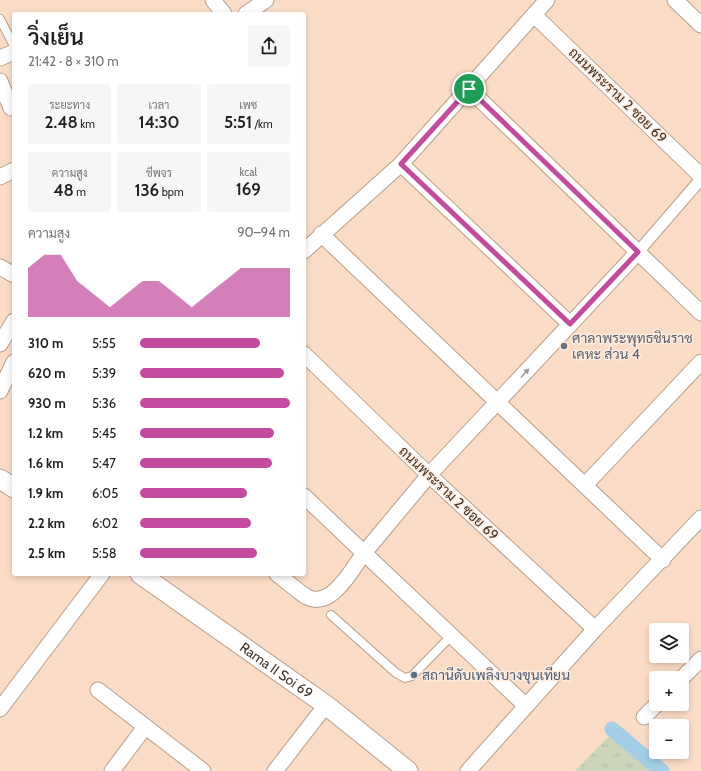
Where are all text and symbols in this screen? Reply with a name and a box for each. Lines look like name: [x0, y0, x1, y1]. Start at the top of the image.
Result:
text: วิ่งเย็น: [28, 24, 84, 51]
button: share: [248, 25, 290, 67]
street label: ถนนพระราม 2 ซอย 69: [565, 43, 671, 147]
text: 21:42 · 8 × 310 m: [28, 53, 119, 69]
pin: [452, 72, 486, 106]
icon: arrive: [458, 78, 480, 100]
text: ระยะทาง: [49, 98, 90, 112]
text: เวลา: [149, 98, 169, 112]
text: เพซ: [239, 98, 257, 112]
text: 2.48: [45, 112, 78, 132]
text: 14:30: [138, 112, 180, 132]
text: 5:51: [224, 112, 252, 132]
text: km: [78, 117, 95, 131]
text: /km: [252, 117, 273, 131]
text: kcal: [240, 165, 257, 179]
text: ความสูง: [52, 166, 88, 180]
text: ชีพจร: [146, 166, 172, 180]
text: 169: [236, 179, 261, 199]
text: 48: [53, 180, 74, 200]
text: 136: [134, 180, 159, 200]
text: m: [74, 185, 86, 199]
text: bpm: [159, 185, 184, 199]
text: 90–94 m: [237, 224, 290, 240]
text: ความสูง: [28, 225, 70, 241]
place label: ศาลาพระพุทธชินราช เคหะ ส่วน 4: [572, 329, 693, 363]
text: 310 m: [28, 335, 63, 351]
text: 5:55: [92, 335, 116, 351]
marker: ศาลาพระพุทธชินราช เคหะ ส่วน 4: [559, 341, 569, 351]
text: 620 m: [28, 365, 66, 381]
text: 5:39: [92, 365, 116, 381]
one-way arrow: [520, 369, 529, 378]
text: 930 m: [28, 395, 66, 411]
text: 5:36: [92, 395, 116, 411]
text: 1.2 km: [28, 425, 63, 441]
text: 5:45: [92, 425, 116, 441]
street label: ถนนพระราม 2 ซอย 69: [395, 442, 503, 544]
text: 1.6 km: [28, 455, 64, 471]
text: 5:47: [92, 455, 116, 471]
text: 1.9 km: [28, 485, 63, 501]
text: 6:05: [92, 485, 118, 501]
text: 2.2 km: [28, 515, 65, 531]
text: 6:02: [92, 515, 118, 531]
text: 2.5 km: [28, 545, 65, 561]
text: 5:58: [92, 545, 117, 561]
map controls: [649, 623, 689, 759]
button: layers: [649, 623, 689, 663]
street label: Rama II Soi 69: [236, 638, 317, 702]
place label: สถานีดับเพลิงบางขุนเทียน: [422, 666, 570, 685]
marker: สถานีดับเพลิงบางขุนเทียน: [409, 670, 419, 680]
button: +: [649, 671, 689, 711]
button: −: [649, 719, 689, 759]

